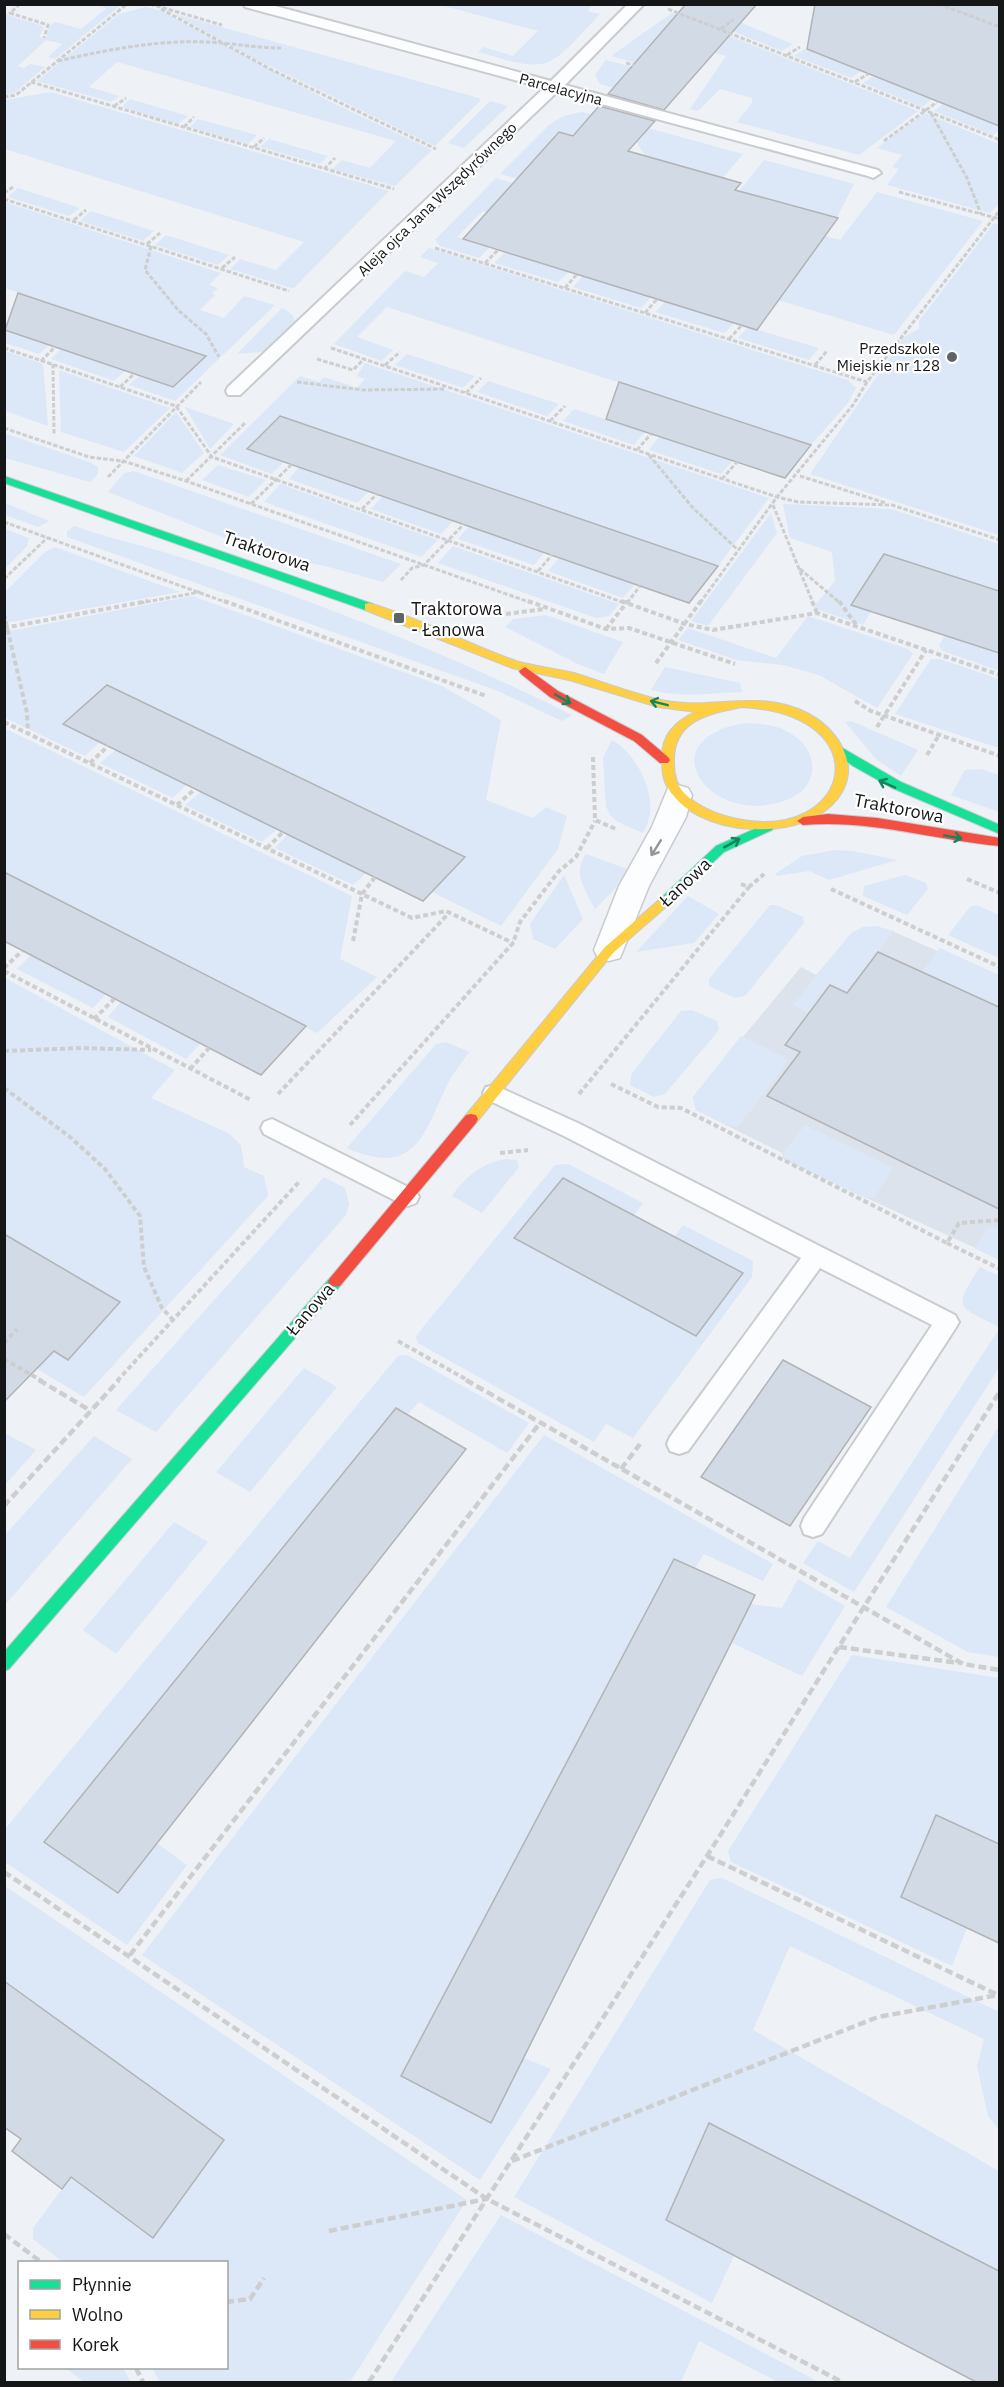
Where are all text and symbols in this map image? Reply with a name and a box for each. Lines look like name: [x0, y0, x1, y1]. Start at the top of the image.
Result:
street label: Parcelacyjna: [517, 69, 605, 109]
street label: Aleja ojca Jana Wszędyrównego: [353, 118, 521, 280]
place label: Przedszkole Miejskie nr 128: [837, 339, 940, 375]
marker: Przedszkole Miejskie nr 128: [945, 350, 959, 364]
street label: Traktorowa: [220, 525, 314, 577]
place label: Traktorowa - Łanowa: [411, 597, 502, 641]
marker: Traktorowa - Łanowa: [392, 611, 406, 625]
one-way arrow: [554, 693, 571, 705]
one-way arrow: [650, 696, 669, 708]
one-way arrow: [879, 778, 897, 789]
street label: Traktorowa: [852, 788, 946, 828]
one-way arrow: [942, 831, 962, 842]
one-way arrow: [723, 837, 740, 849]
one-way arrow: [650, 839, 662, 856]
street label: Łanowa: [654, 852, 716, 912]
street label: Łanowa: [280, 1278, 339, 1341]
legend: [18, 2261, 228, 2369]
text: Płynnie: [72, 2273, 132, 2296]
text: Wolno: [72, 2303, 123, 2326]
text: Korek: [72, 2333, 119, 2356]

